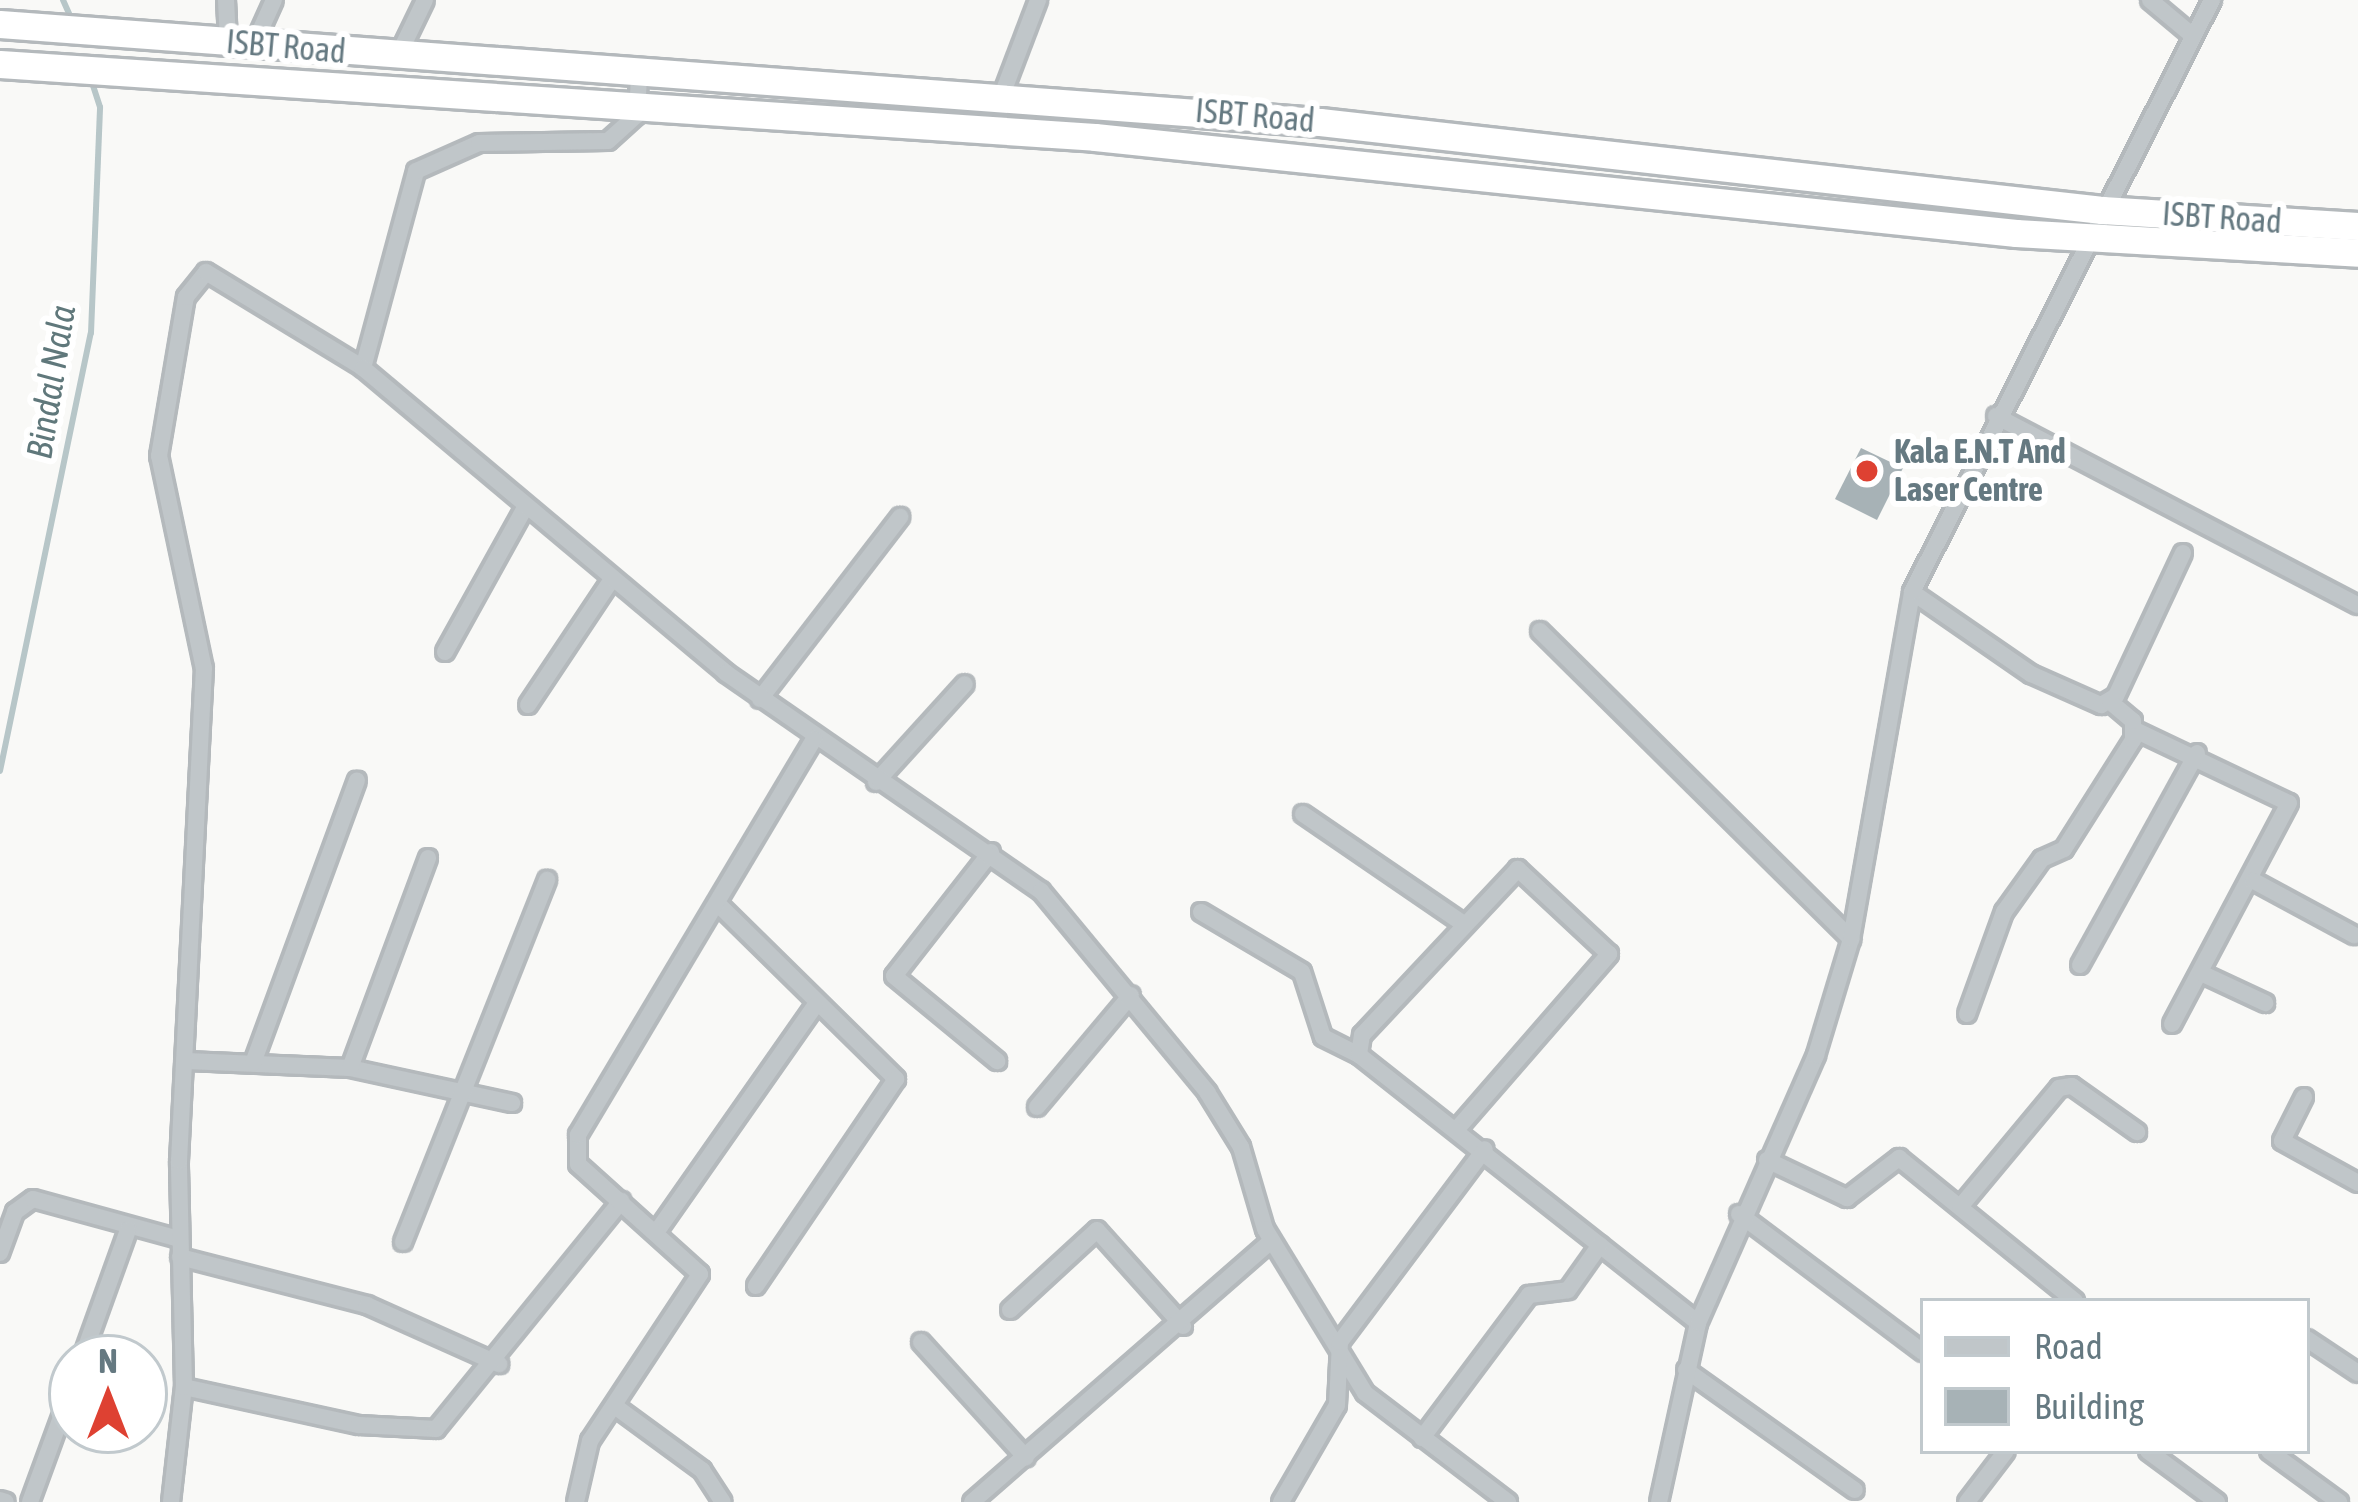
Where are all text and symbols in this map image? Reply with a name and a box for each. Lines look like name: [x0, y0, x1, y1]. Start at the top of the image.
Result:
street label: ISBT Road: [225, 22, 347, 72]
street label: ISBT Road: [1194, 91, 1316, 141]
street label: ISBT Road: [2161, 194, 2283, 242]
water label: Bindal Nala: [18, 302, 84, 462]
place label: Kala E.N.T And Laser Centre: [1894, 432, 2066, 510]
marker: Kala E.N.T And Laser Centre: [1851, 455, 1883, 487]
legend: [1920, 1298, 2310, 1454]
text: Road: [2034, 1325, 2103, 1367]
north arrow: [48, 1334, 168, 1454]
text: N: [98, 1342, 118, 1380]
text: Building: [2034, 1385, 2144, 1427]

